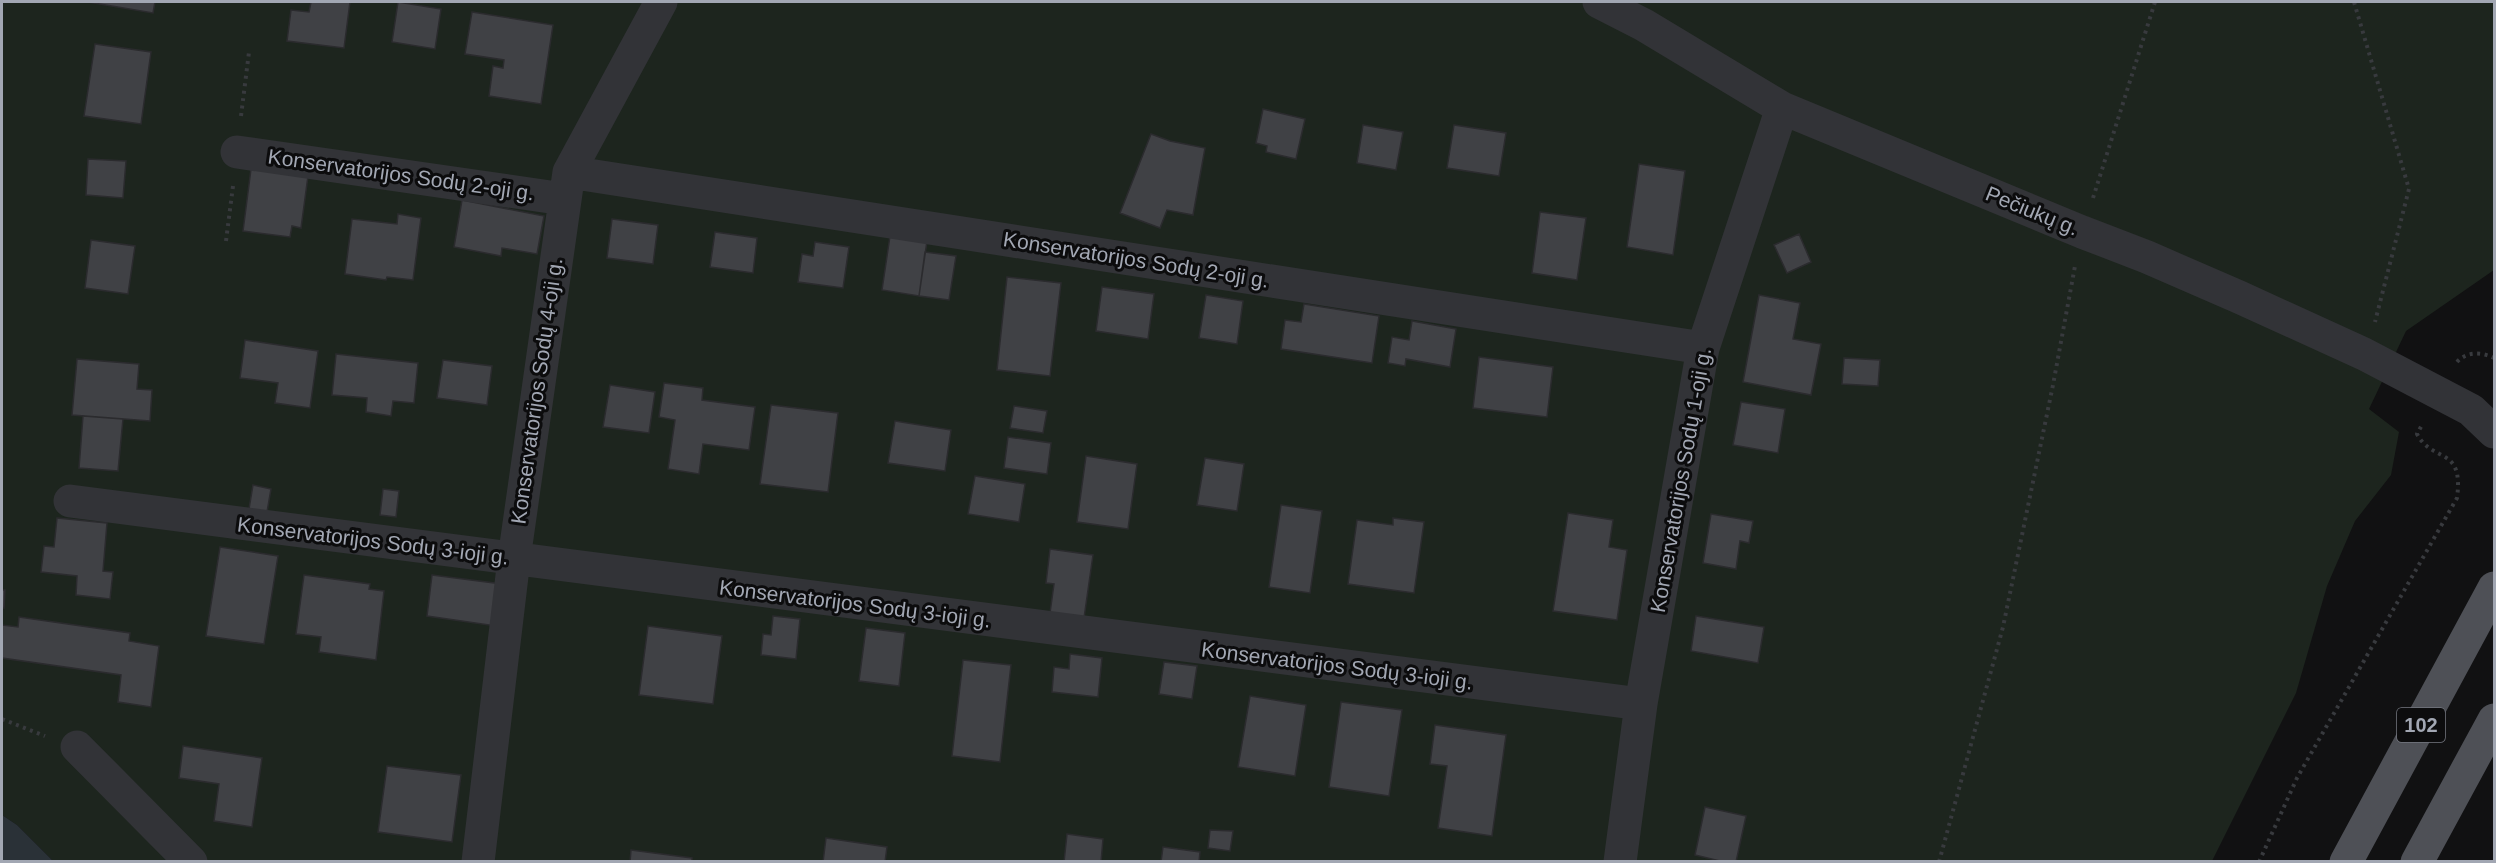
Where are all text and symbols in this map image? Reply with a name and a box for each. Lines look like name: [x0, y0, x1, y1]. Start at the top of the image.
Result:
street label: Konservatorijos Sodų 2-oji g.: [267, 144, 536, 205]
street label: Pečiukų g.: [1982, 182, 2082, 240]
street label: Konservatorijos Sodų 2-oji g.: [1002, 227, 1270, 292]
street label: Konservatorijos Sodų 4-oji g.: [506, 256, 567, 525]
street label: Konservatorijos Sodų 1-oji g.: [1646, 346, 1715, 614]
street label: Konservatorijos Sodų 3-ioji g.: [236, 512, 510, 569]
street label: Konservatorijos Sodų 3-ioji g.: [718, 575, 992, 632]
street label: Konservatorijos Sodų 3-ioji g.: [1200, 637, 1474, 694]
road number: 102: [2397, 708, 2445, 742]

